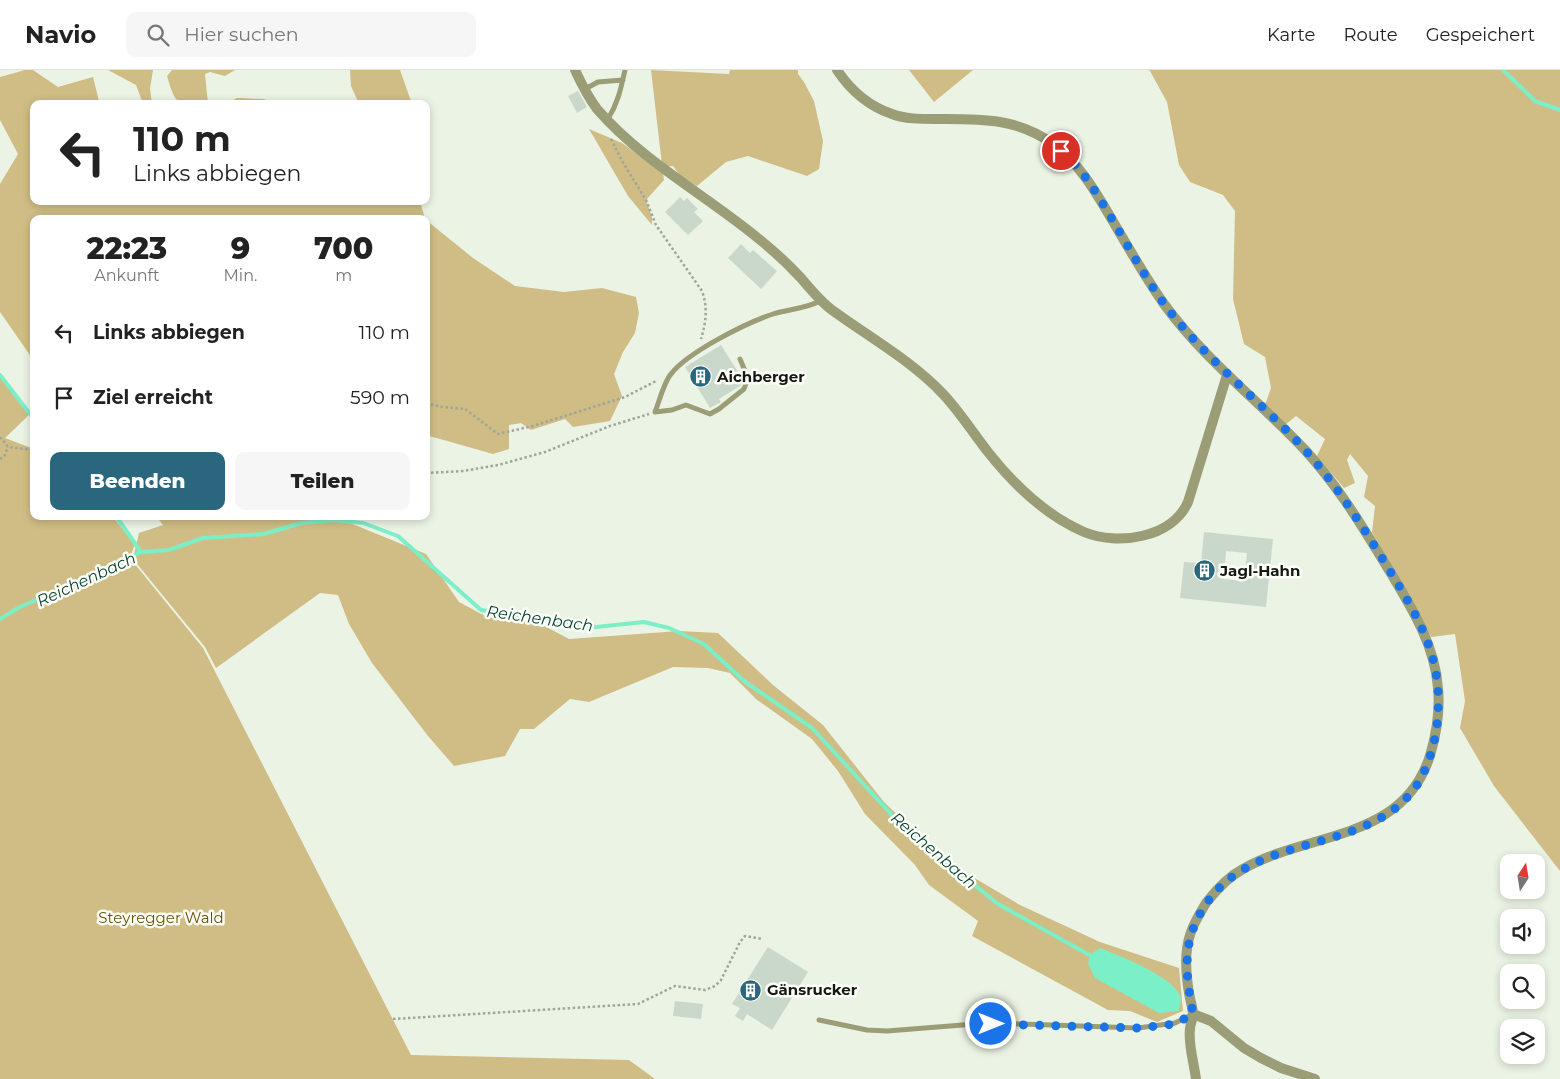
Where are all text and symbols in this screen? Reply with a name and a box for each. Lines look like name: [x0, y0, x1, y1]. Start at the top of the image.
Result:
search box: [126, 12, 476, 57]
text: Navio: [25, 20, 96, 49]
icon: search: [144, 21, 172, 49]
text: Hier suchen: [184, 23, 299, 46]
text: Karte: [1267, 24, 1315, 46]
text: Route: [1343, 24, 1398, 46]
text: Gespeichert: [1426, 24, 1535, 46]
text: 110 m: [133, 117, 231, 160]
icon: left: [50, 120, 115, 185]
pin: [1040, 130, 1082, 172]
icon: arrive: [1047, 137, 1075, 165]
text: Links abbiegen: [133, 160, 301, 187]
text: 22:23: [87, 230, 167, 267]
text: 9: [231, 230, 250, 267]
text: 700: [314, 230, 373, 267]
text: Ankunft: [94, 266, 159, 285]
text: Min.: [224, 266, 257, 285]
text: m: [335, 266, 352, 285]
icon: left: [50, 319, 78, 347]
text: Links abbiegen: [93, 321, 245, 344]
text: 110 m: [359, 321, 410, 344]
building icon: Aichberger: [689, 365, 713, 389]
place label: Aichberger: [716, 367, 805, 386]
icon: arrive: [50, 384, 78, 412]
text: Ziel erreicht: [93, 386, 213, 409]
text: 590 m: [350, 386, 410, 409]
button: Beenden: [50, 452, 225, 510]
button: Teilen: [235, 452, 410, 510]
water label: Reichenbach: [34, 548, 139, 611]
building icon: Jagl-Hahn: [1192, 559, 1216, 583]
place label: Jagl-Hahn: [1219, 561, 1300, 580]
water label: Reichenbach: [486, 602, 594, 635]
water label: Reichenbach: [887, 808, 980, 893]
north arrow: [1500, 854, 1545, 899]
map controls: [1500, 854, 1545, 1064]
park label: Steyregger Wald: [98, 908, 224, 927]
button: sound: [1500, 909, 1545, 954]
button: search: [1500, 964, 1545, 1009]
building icon: Gänsrucker: [739, 978, 763, 1002]
place label: Gänsrucker: [767, 980, 858, 999]
position arrow: [964, 997, 1016, 1049]
button: layers: [1500, 1019, 1545, 1064]

